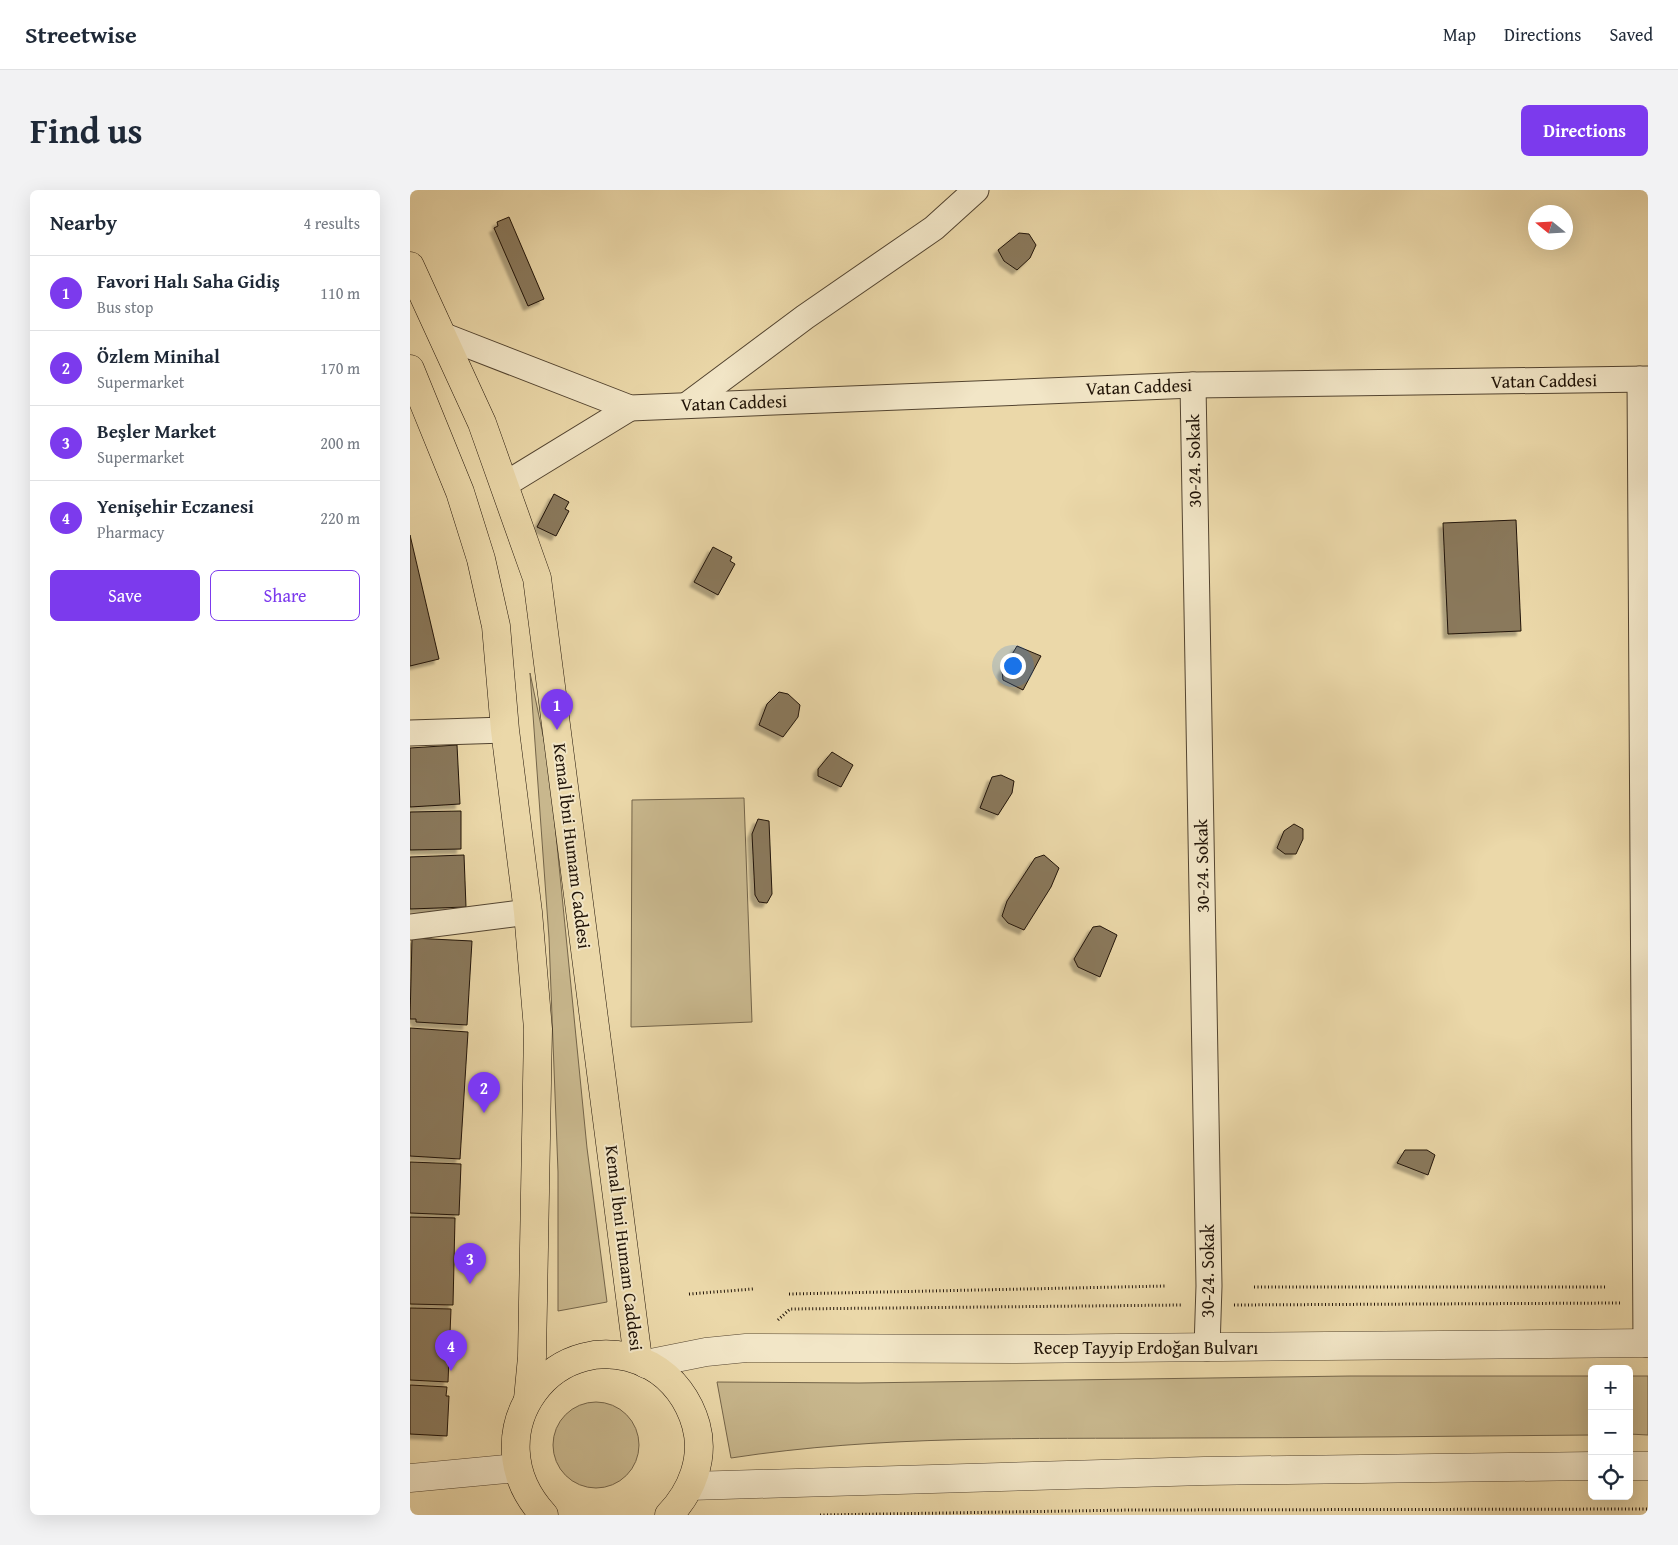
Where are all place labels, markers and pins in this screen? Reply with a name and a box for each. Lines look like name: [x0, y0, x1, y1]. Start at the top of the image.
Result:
pin: 1: [541, 689, 573, 730]
pin: 2: [468, 1072, 500, 1113]
pin: 3: [454, 1243, 486, 1284]
pin: 4: [435, 1330, 467, 1371]

